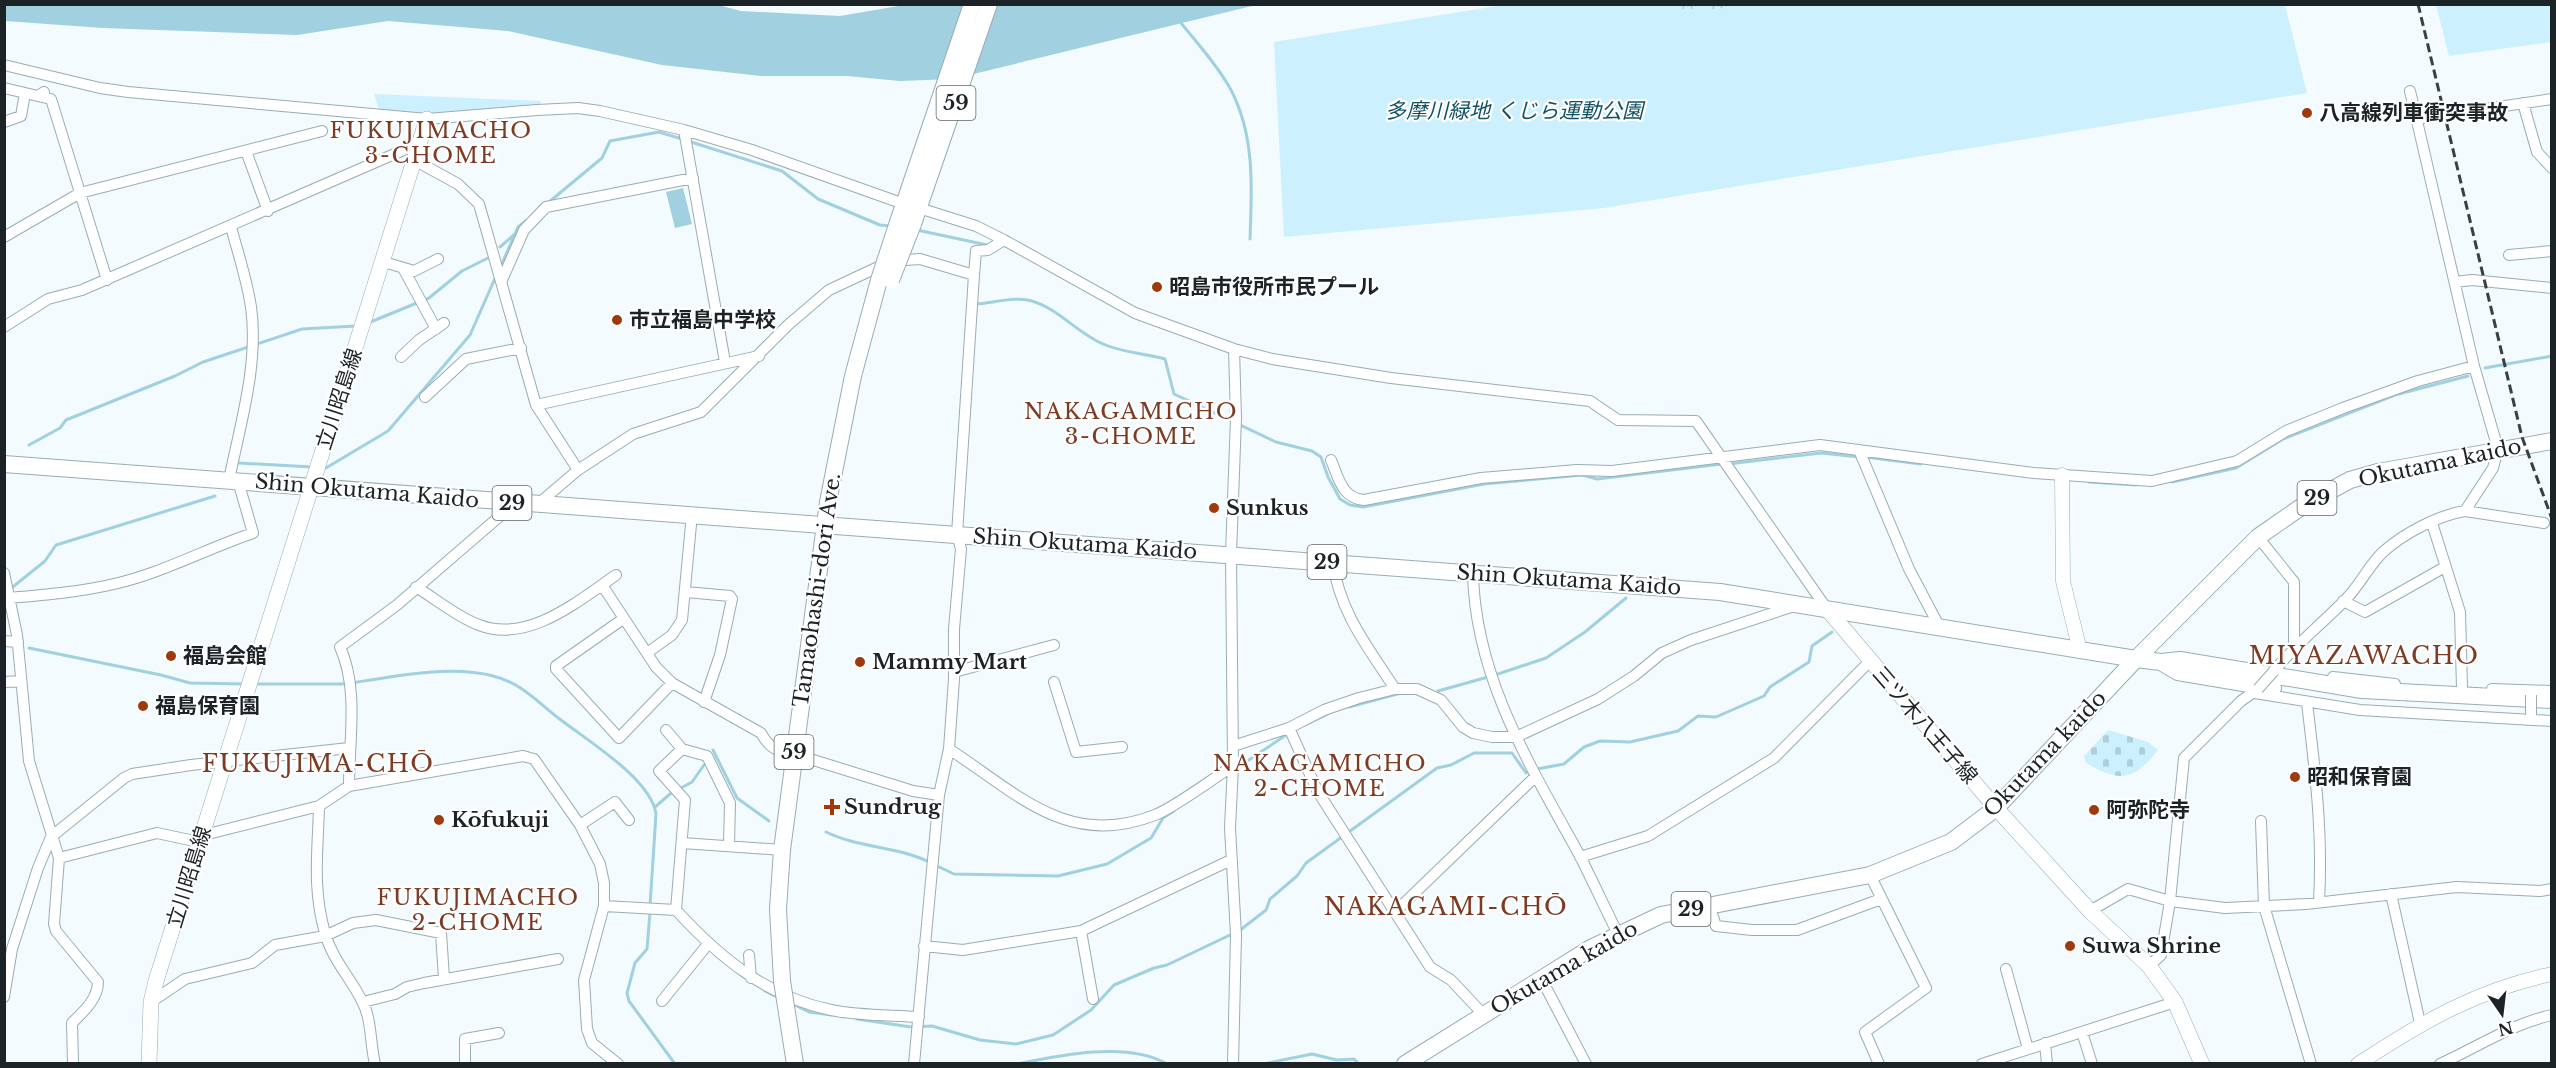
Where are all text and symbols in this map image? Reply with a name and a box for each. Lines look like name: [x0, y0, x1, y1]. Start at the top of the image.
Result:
road number: 59: [936, 86, 976, 120]
park label: 多摩川緑地 くじら運動公園: [1385, 98, 1646, 124]
place label: 八高線列車衝突事故: [2319, 100, 2508, 126]
marker: 八高線列車衝突事故: [2300, 106, 2314, 120]
district label: FUKUJIMACHO 3-CHOME: [329, 117, 533, 169]
place label: 昭島市役所市民プール: [1169, 274, 1379, 300]
marker: 昭島市役所市民プール: [1150, 280, 1164, 294]
place label: 市立福島中学校: [629, 307, 776, 333]
marker: 市立福島中学校: [610, 313, 624, 327]
street label: 立川昭島線: [310, 345, 368, 453]
district label: NAKAGAMICHO 3-CHOME: [1024, 398, 1238, 450]
street label: Okutama kaido: [2356, 433, 2524, 493]
street label: Shin Okutama Kaido: [254, 468, 480, 514]
street label: Tamaohashi-dori Ave.: [788, 471, 846, 709]
road number: 29: [2298, 481, 2336, 515]
road number: 29: [492, 486, 532, 520]
place label: Sunkus: [1226, 495, 1309, 521]
marker: Sunkus: [1207, 501, 1221, 515]
street label: Shin Okutama Kaido: [972, 523, 1198, 565]
road number: 29: [1308, 545, 1346, 579]
street label: Shin Okutama Kaido: [1456, 559, 1682, 601]
district label: MIYAZAWACHO: [2249, 641, 2479, 670]
place label: 福島会館: [183, 643, 267, 669]
marker: 福島会館: [164, 649, 178, 663]
place label: Mammy Mart: [872, 649, 1027, 675]
marker: Mammy Mart: [853, 655, 867, 669]
street label: 三ツ木八王子線: [1867, 661, 1983, 789]
street label: Okutama kaido: [1978, 685, 2112, 823]
place label: 福島保育園: [155, 693, 260, 719]
marker: 福島保育園: [136, 699, 150, 713]
road number: 59: [774, 735, 814, 769]
district label: FUKUJIMA-CHŌ: [202, 749, 434, 778]
district label: NAKAGAMICHO 2-CHOME: [1213, 750, 1427, 802]
place label: 昭和保育園: [2307, 764, 2412, 790]
marker: 昭和保育園: [2288, 770, 2302, 784]
place label: Sundrug: [844, 794, 942, 820]
place label: 阿弥陀寺: [2106, 797, 2190, 823]
marker: Sundrug: [825, 800, 839, 814]
marker: 阿弥陀寺: [2087, 803, 2101, 817]
place label: Kōfukuji: [451, 807, 550, 833]
marker: Kōfukuji: [432, 813, 446, 827]
street label: 立川昭島線: [161, 823, 217, 931]
district label: FUKUJIMACHO 2-CHOME: [376, 884, 580, 936]
district label: NAKAGAMI-CHŌ: [1324, 892, 1568, 921]
road number: 29: [1672, 892, 1710, 926]
street label: Okutama kaido: [1486, 915, 1642, 1021]
place label: Suwa Shrine: [2082, 933, 2221, 959]
marker: Suwa Shrine: [2063, 939, 2077, 953]
north arrow: [2472, 984, 2532, 1044]
text: N: [2496, 1017, 2515, 1040]

